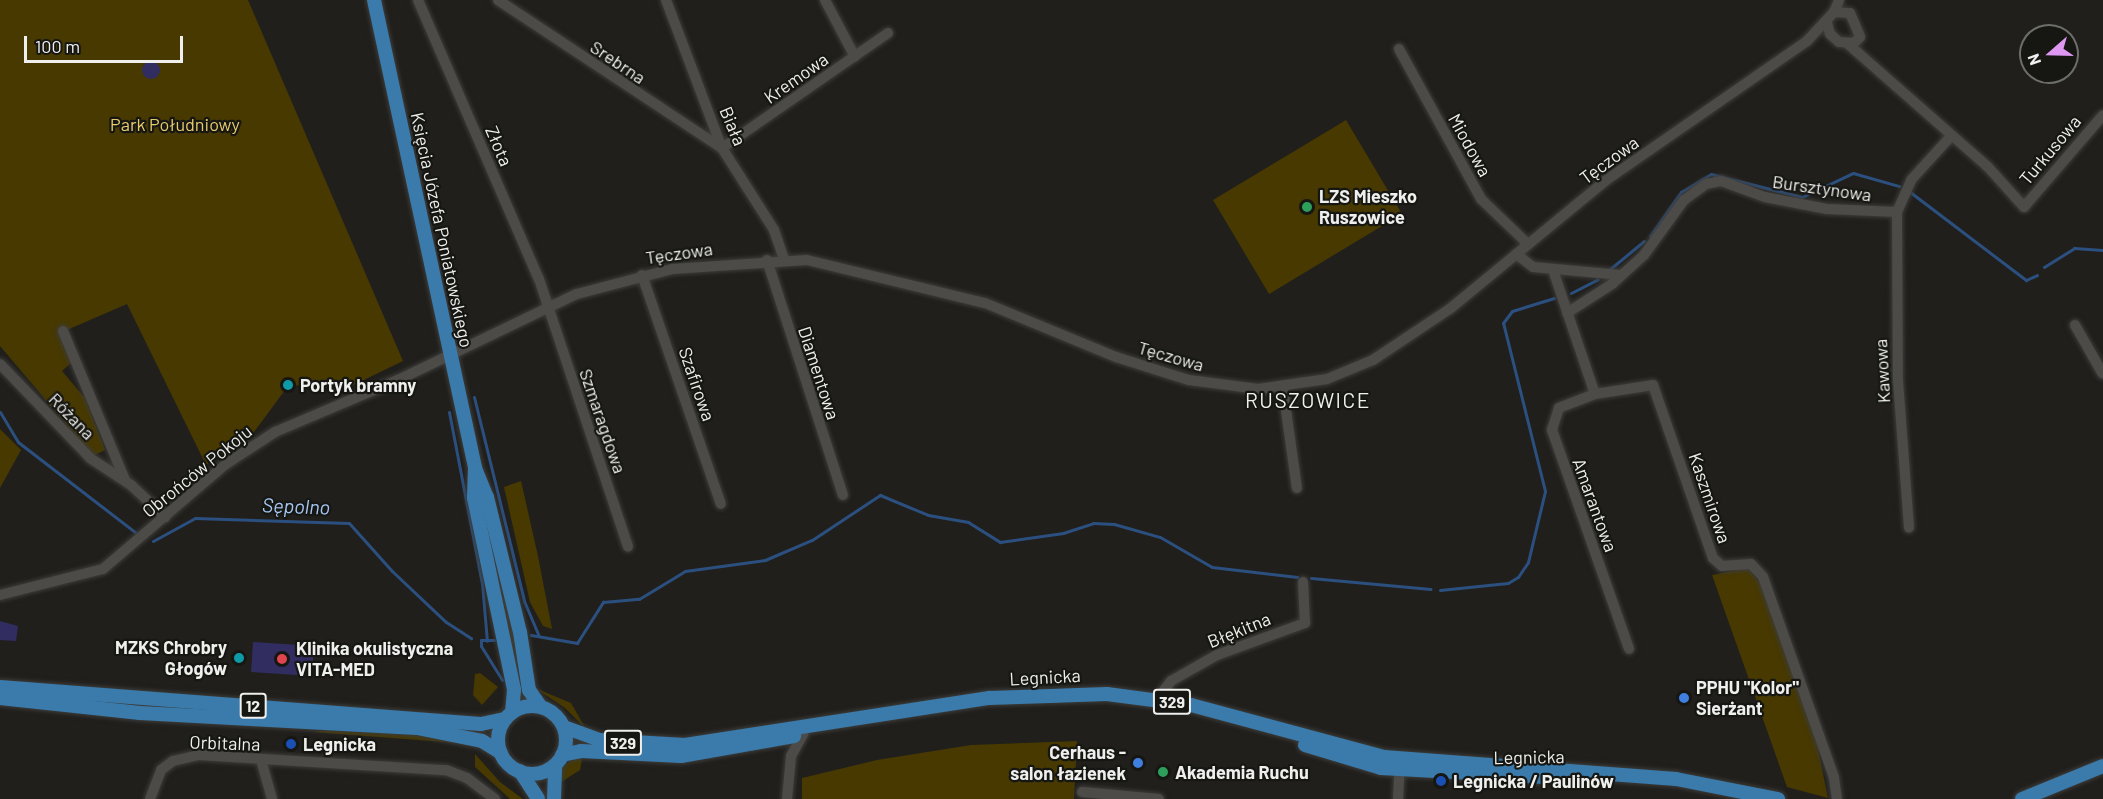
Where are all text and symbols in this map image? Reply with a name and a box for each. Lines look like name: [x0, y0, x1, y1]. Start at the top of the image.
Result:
scale bar: [27, 24, 186, 62]
north arrow: [2019, 24, 2079, 84]
text: 100 m: [35, 35, 80, 57]
street label: Srebrna: [586, 36, 650, 88]
street label: Kremowa: [760, 48, 832, 108]
text: N: [2023, 51, 2044, 68]
street label: Biała: [715, 103, 751, 149]
street label: Księcia Józefa Poniatowskiego: [406, 110, 478, 350]
street label: Miodowa: [1444, 110, 1496, 180]
street label: Turkusowa: [2015, 111, 2085, 189]
park label: Park Południowy: [110, 113, 240, 135]
street label: Złota: [481, 123, 517, 169]
street label: Tęczowa: [1575, 131, 1643, 189]
street label: Bursztynowa: [1771, 170, 1873, 206]
place label: LZS Mieszko Ruszowice: [1319, 186, 1417, 228]
marker: LZS Mieszko Ruszowice: [1300, 200, 1314, 214]
street label: Tęczowa: [644, 238, 714, 268]
street label: Diamentowa: [794, 324, 844, 422]
street label: Tęczowa: [1136, 336, 1206, 376]
street label: Kawowa: [1870, 338, 1894, 404]
street label: Szafirowa: [674, 344, 720, 424]
street label: Szmaragdowa: [575, 366, 631, 476]
place label: Portyk bramny: [300, 374, 416, 396]
marker: Portyk bramny: [281, 378, 295, 392]
district label: RUSZOWICE: [1245, 387, 1371, 413]
street label: Różana: [45, 388, 99, 444]
street label: Obrońców Pokoju: [138, 420, 256, 522]
street label: Kaszmirowa: [1684, 450, 1736, 546]
street label: Amarantowa: [1568, 455, 1622, 555]
water label: Sępolno: [262, 493, 330, 519]
street label: Błękitna: [1204, 608, 1274, 652]
place label: MZKS Chrobry Głogów: [115, 637, 227, 680]
place label: Klinika okulistyczna VITA-MED: [296, 638, 453, 680]
marker: Klinika okulistyczna VITA-MED: [273, 650, 291, 668]
marker: MZKS Chrobry Głogów: [232, 651, 246, 665]
street label: Legnicka: [1009, 664, 1081, 690]
place label: PPHU "Kolor" Sierżant: [1696, 677, 1799, 720]
road number: 329: [1152, 689, 1192, 715]
marker: PPHU "Kolor" Sierżant: [1677, 691, 1691, 705]
road number: 12: [240, 693, 266, 719]
road number: 329: [604, 730, 642, 756]
street label: Orbitalna: [189, 731, 261, 755]
place label: Legnicka: [303, 733, 376, 755]
marker: Legnicka: [284, 737, 298, 751]
place label: Cerhaus - salon łazienek: [1010, 742, 1126, 784]
street label: Legnicka: [1493, 746, 1565, 768]
marker: Cerhaus - salon łazienek: [1131, 756, 1145, 770]
place label: Akademia Ruchu: [1175, 761, 1309, 783]
marker: Akademia Ruchu: [1156, 765, 1170, 779]
place label: Legnicka / Paulinów: [1453, 770, 1614, 792]
marker: Legnicka / Paulinów: [1434, 774, 1448, 788]

